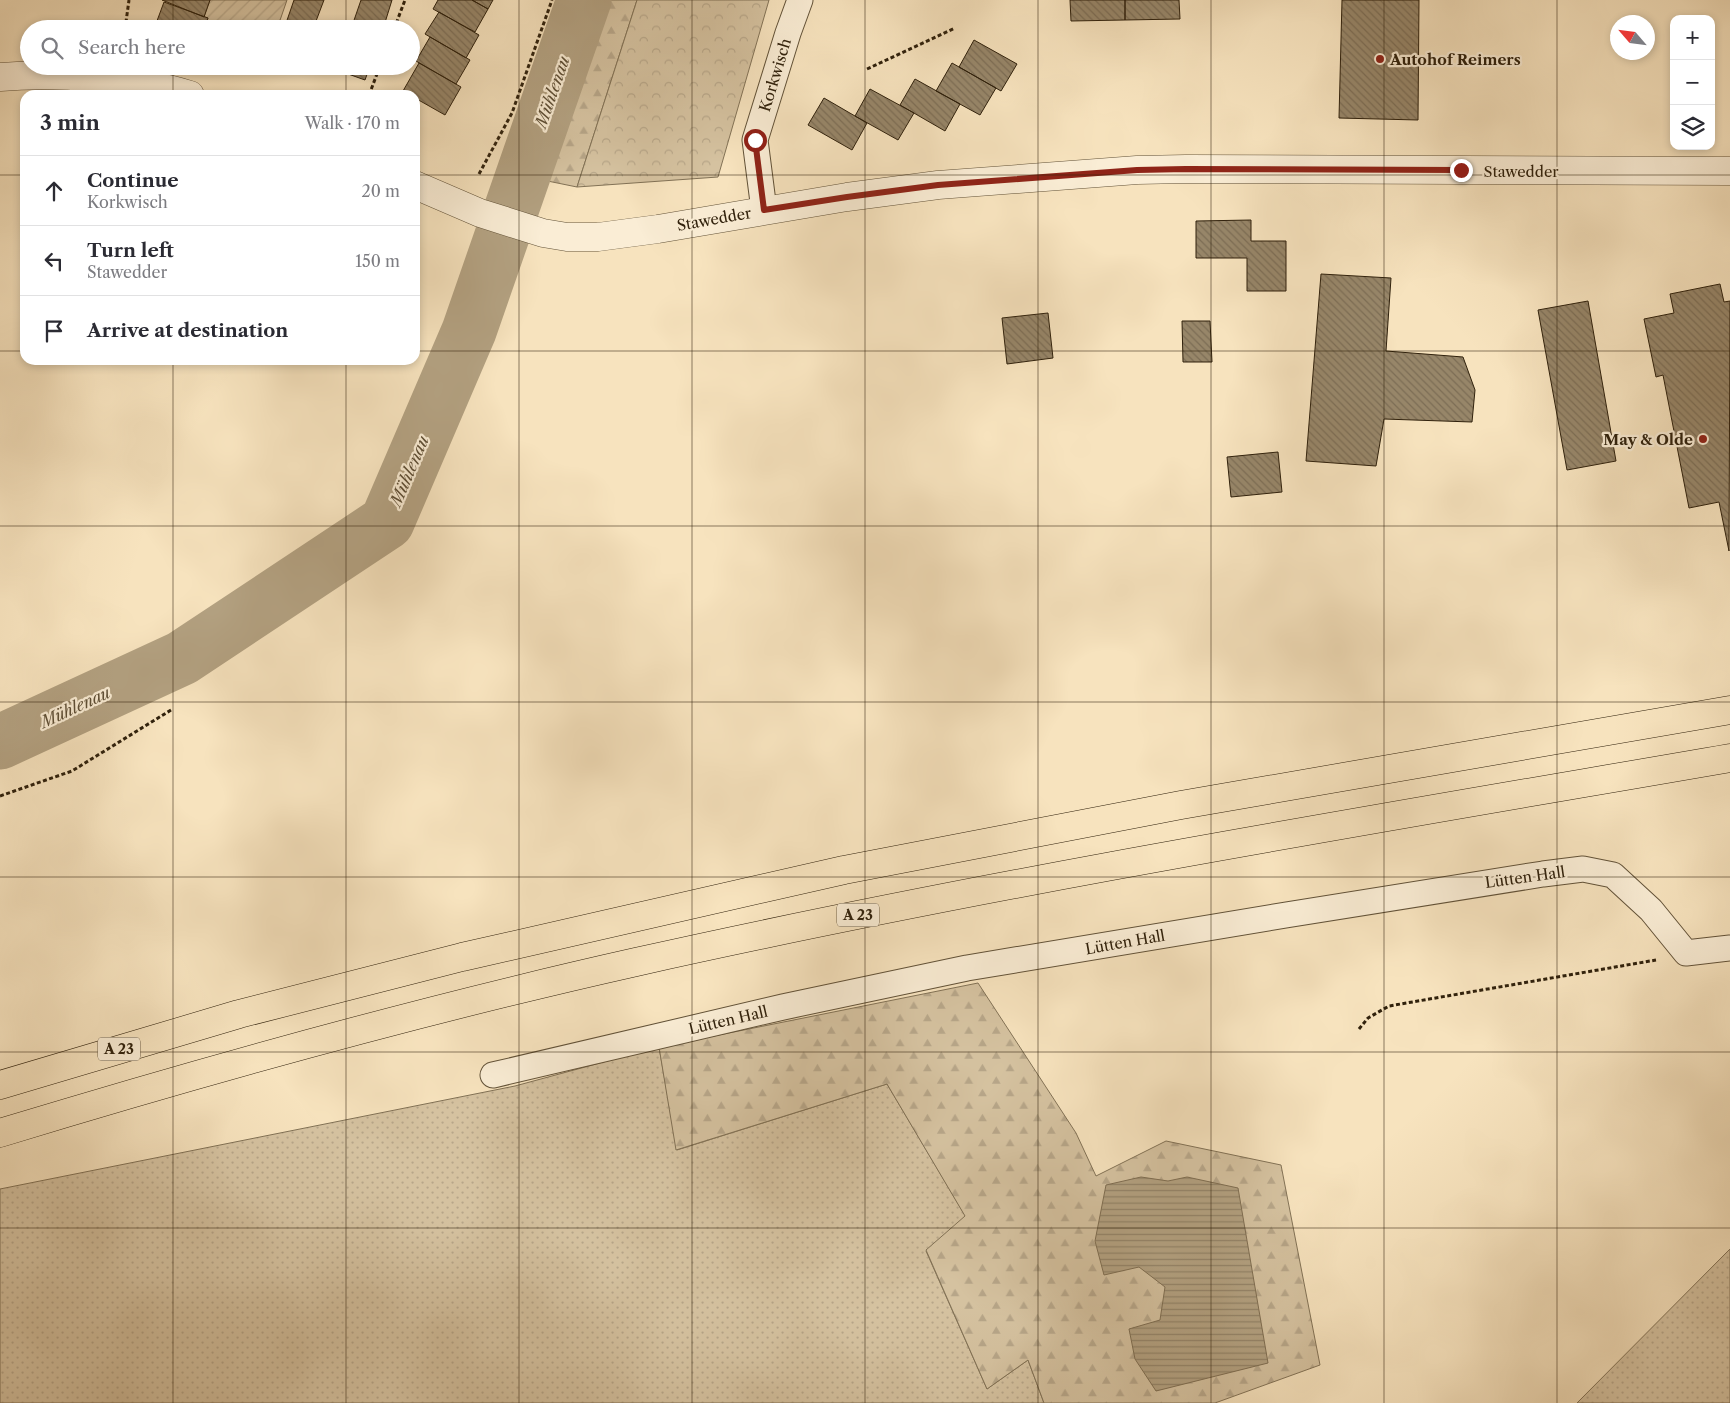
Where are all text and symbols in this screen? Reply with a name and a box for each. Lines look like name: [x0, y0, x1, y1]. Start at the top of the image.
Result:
north arrow: [1610, 15, 1655, 60]
map controls: [1670, 15, 1715, 150]
button: +: [1670, 15, 1715, 60]
search box: [20, 20, 420, 75]
icon: search: [38, 34, 66, 62]
street label: Korkwisch: [755, 35, 795, 114]
text: Search here: [78, 36, 186, 59]
place label: Autohof Reimers: [1389, 50, 1521, 69]
water label: Mühlenau: [530, 53, 574, 132]
marker: Autohof Reimers: [1374, 53, 1386, 65]
button: −: [1670, 60, 1715, 105]
button: layers: [1670, 105, 1715, 150]
text: 3 min: [40, 110, 100, 135]
text: Walk · 170 m: [305, 113, 400, 133]
route start: [744, 129, 767, 152]
route end: [1450, 159, 1473, 182]
street label: Stawedder: [1483, 162, 1559, 181]
text: Continue: [87, 169, 179, 192]
icon: ahead: [40, 177, 68, 205]
text: 20 m: [361, 181, 400, 201]
text: Korkwisch: [87, 192, 168, 212]
street label: Stawedder: [675, 203, 753, 235]
text: Turn left: [87, 239, 174, 262]
icon: left: [40, 247, 68, 275]
text: 150 m: [355, 251, 400, 271]
text: Stawedder: [87, 262, 167, 282]
icon: arrive: [40, 317, 68, 345]
text: Arrive at destination: [87, 319, 288, 342]
place label: May & Olde: [1603, 430, 1693, 449]
water label: Mühlenau: [384, 432, 433, 511]
marker: May & Olde: [1697, 433, 1709, 445]
water label: Mühlenau: [35, 682, 114, 733]
street label: Lütten Hall: [1484, 862, 1567, 892]
road number: A 23: [837, 904, 879, 926]
street label: Lütten Hall: [1084, 926, 1167, 958]
street label: Lütten Hall: [686, 1002, 770, 1038]
road number: A 23: [98, 1038, 140, 1060]

